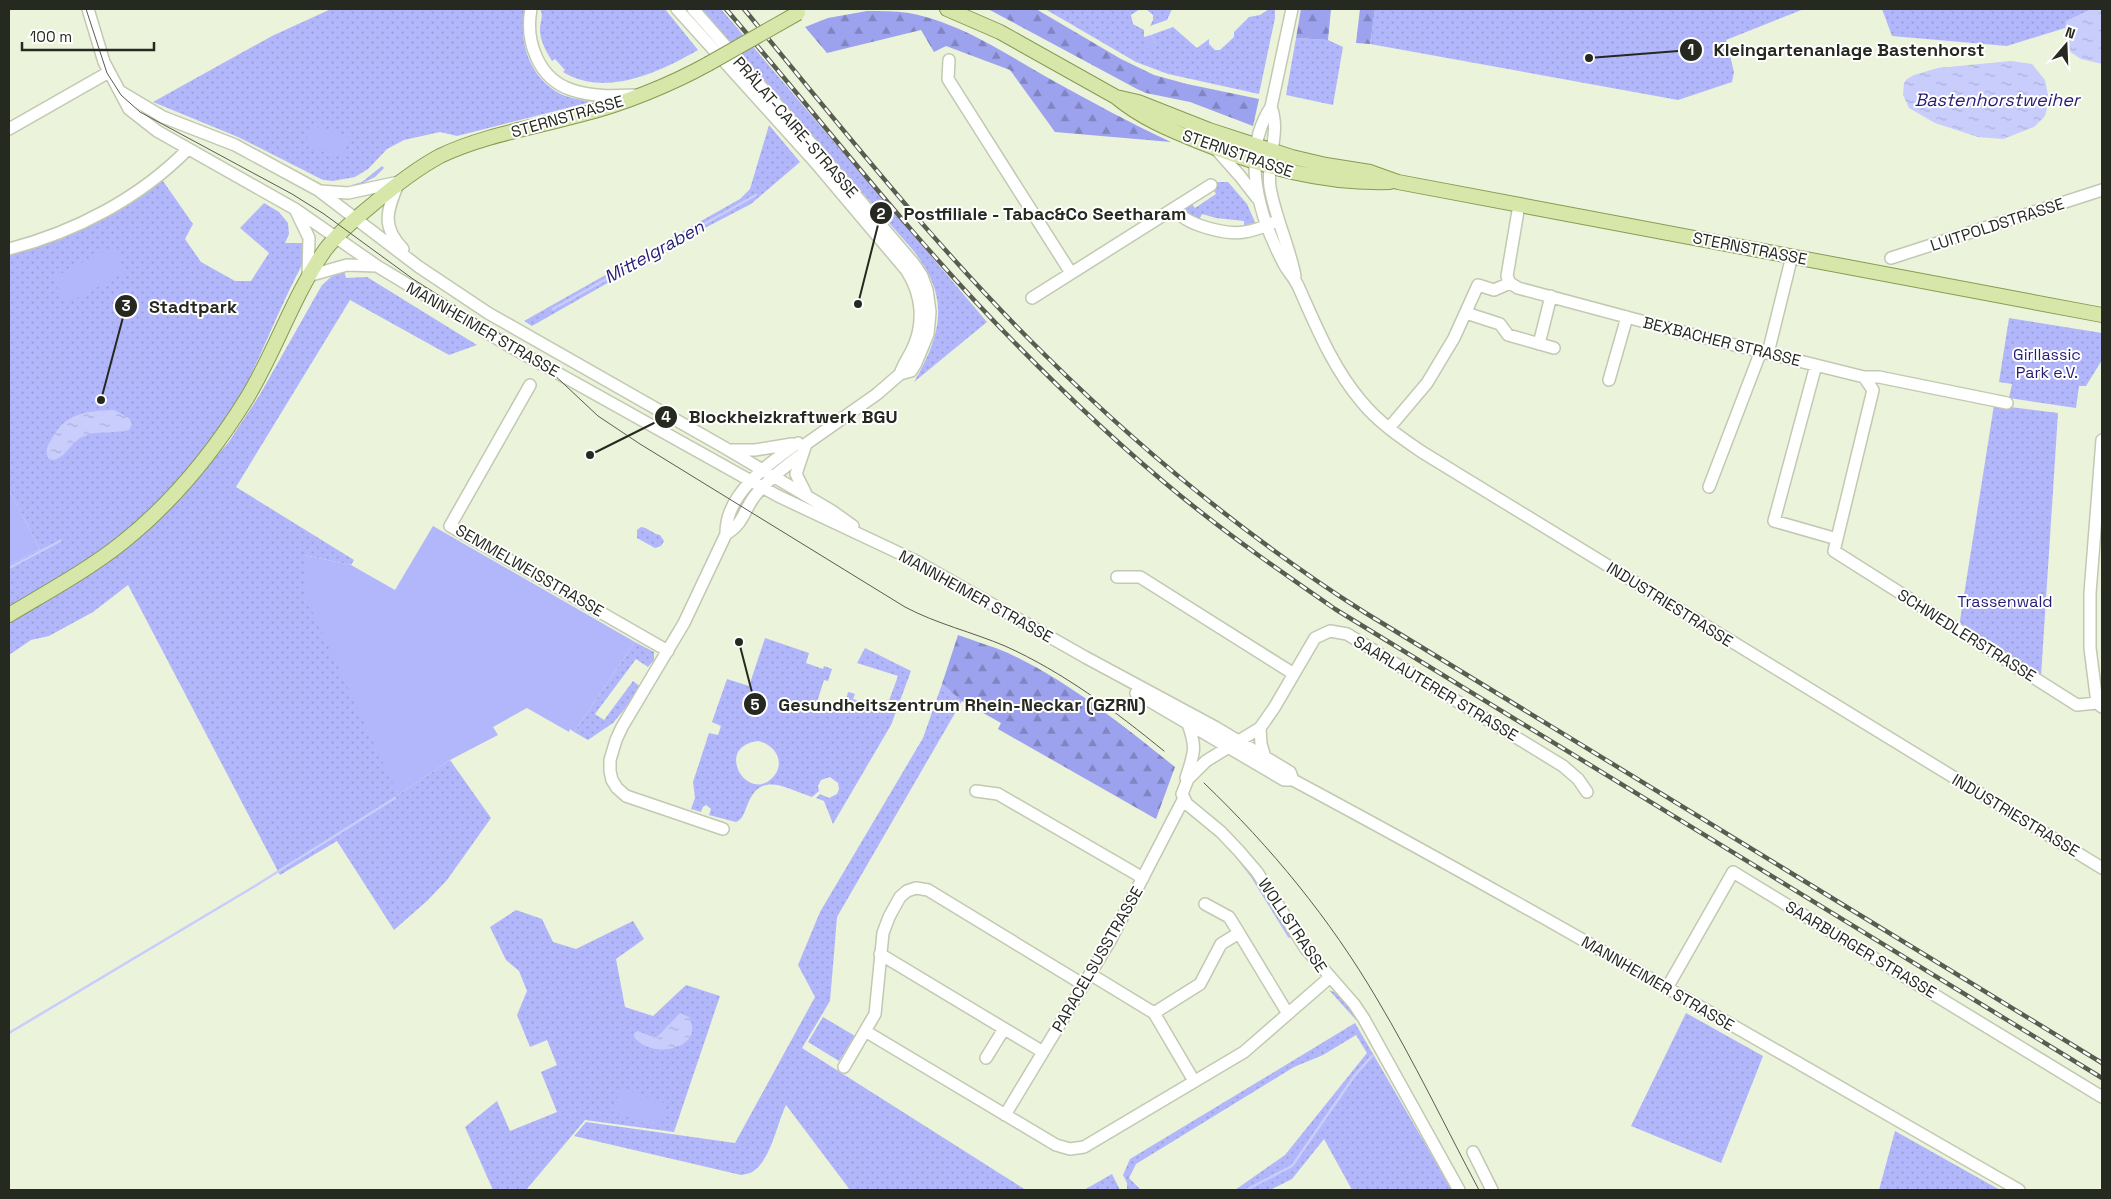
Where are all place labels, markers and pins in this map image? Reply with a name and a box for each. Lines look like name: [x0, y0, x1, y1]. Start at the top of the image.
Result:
callout: Kleingartenanlage Bastenhorst: [1678, 33, 1995, 66]
callout: Postfiliale - Tabac&Co Seetharam: [868, 197, 1197, 230]
callout: Stadtpark: [114, 290, 247, 323]
callout: Blockheizkraftwerk BGU: [654, 400, 908, 433]
callout: Gesundheitszentrum Rhein-Neckar (GZRN): [743, 688, 1155, 721]

